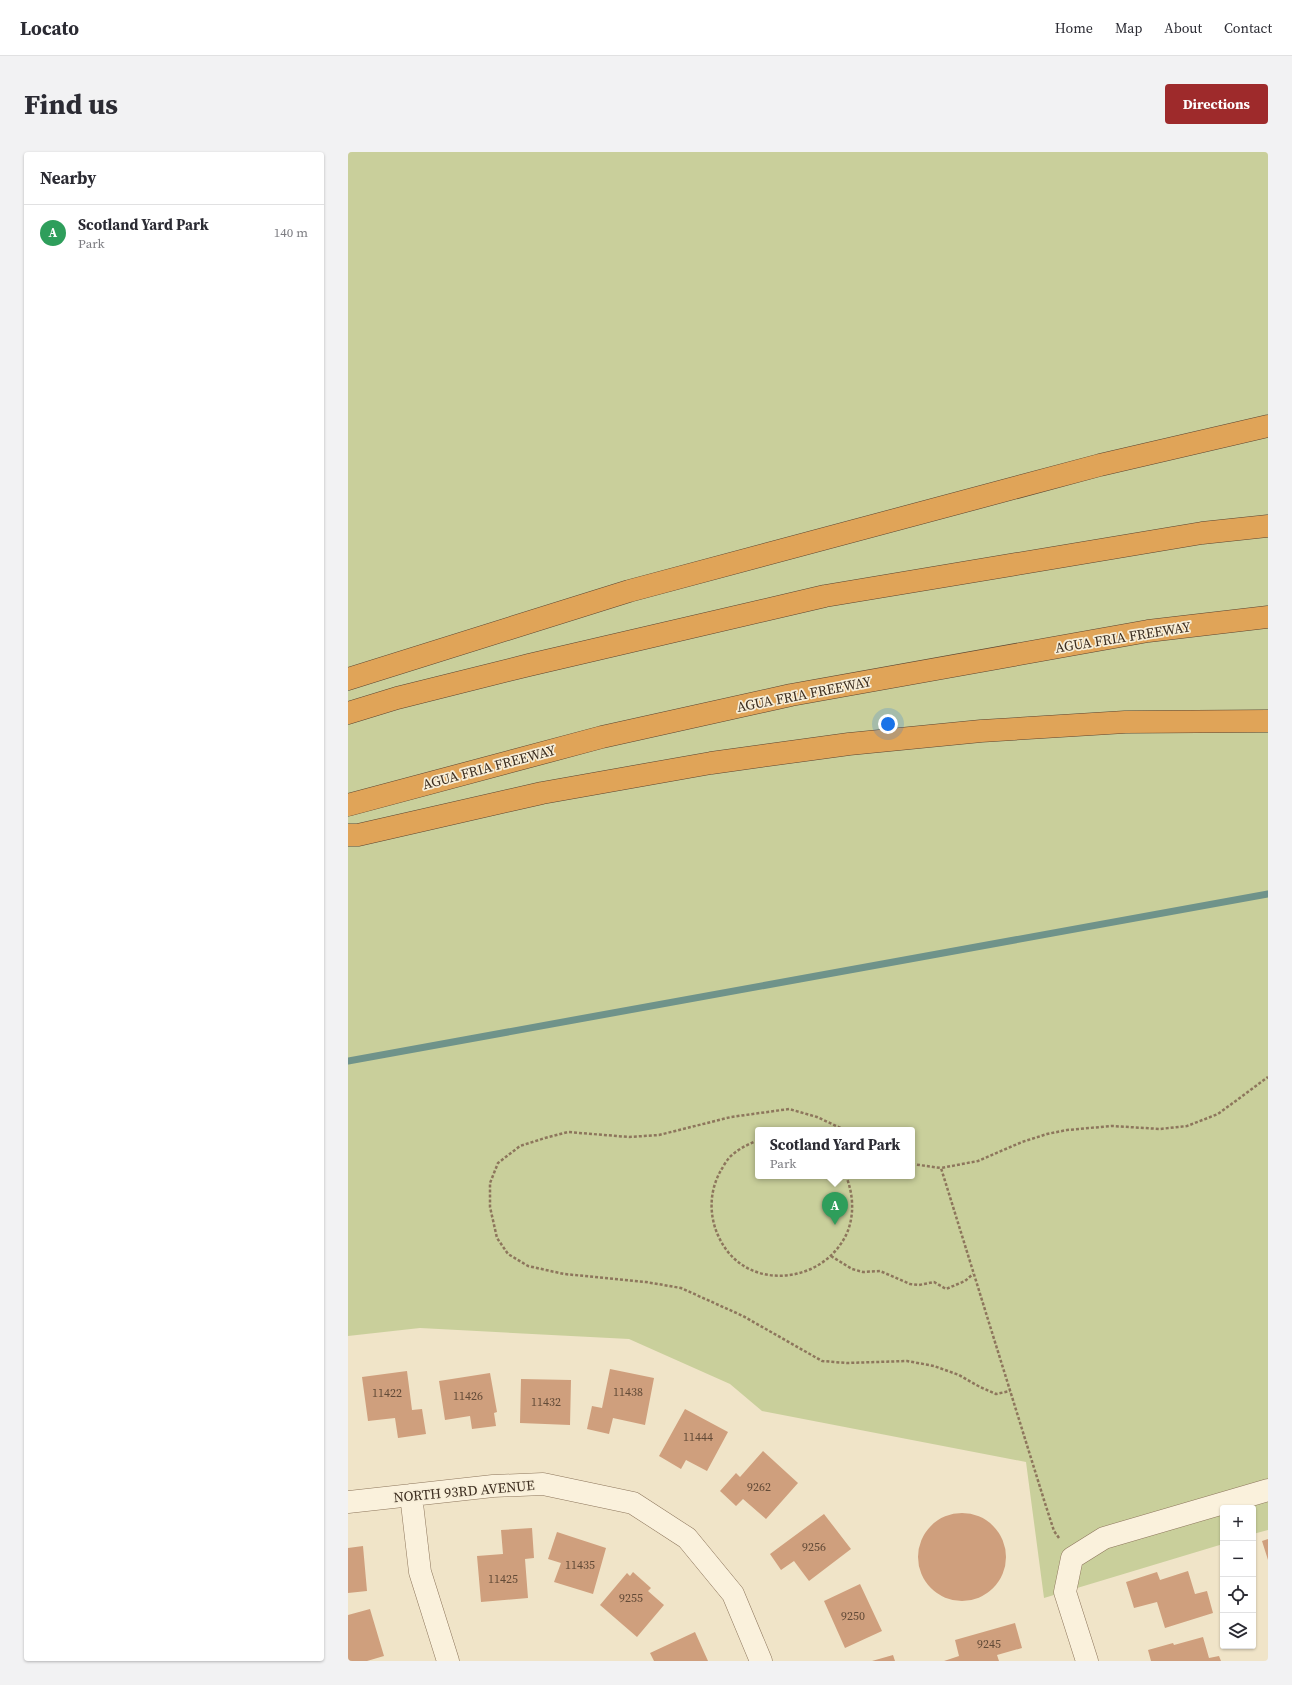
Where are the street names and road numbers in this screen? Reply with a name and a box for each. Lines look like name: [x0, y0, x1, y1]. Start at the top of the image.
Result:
street label: AGUA FRIA FREEWAY: [1054, 616, 1192, 658]
street label: AGUA FRIA FREEWAY: [735, 671, 873, 717]
street label: AGUA FRIA FREEWAY: [420, 740, 558, 794]
street label: NORTH 93RD AVENUE: [393, 1475, 535, 1507]

